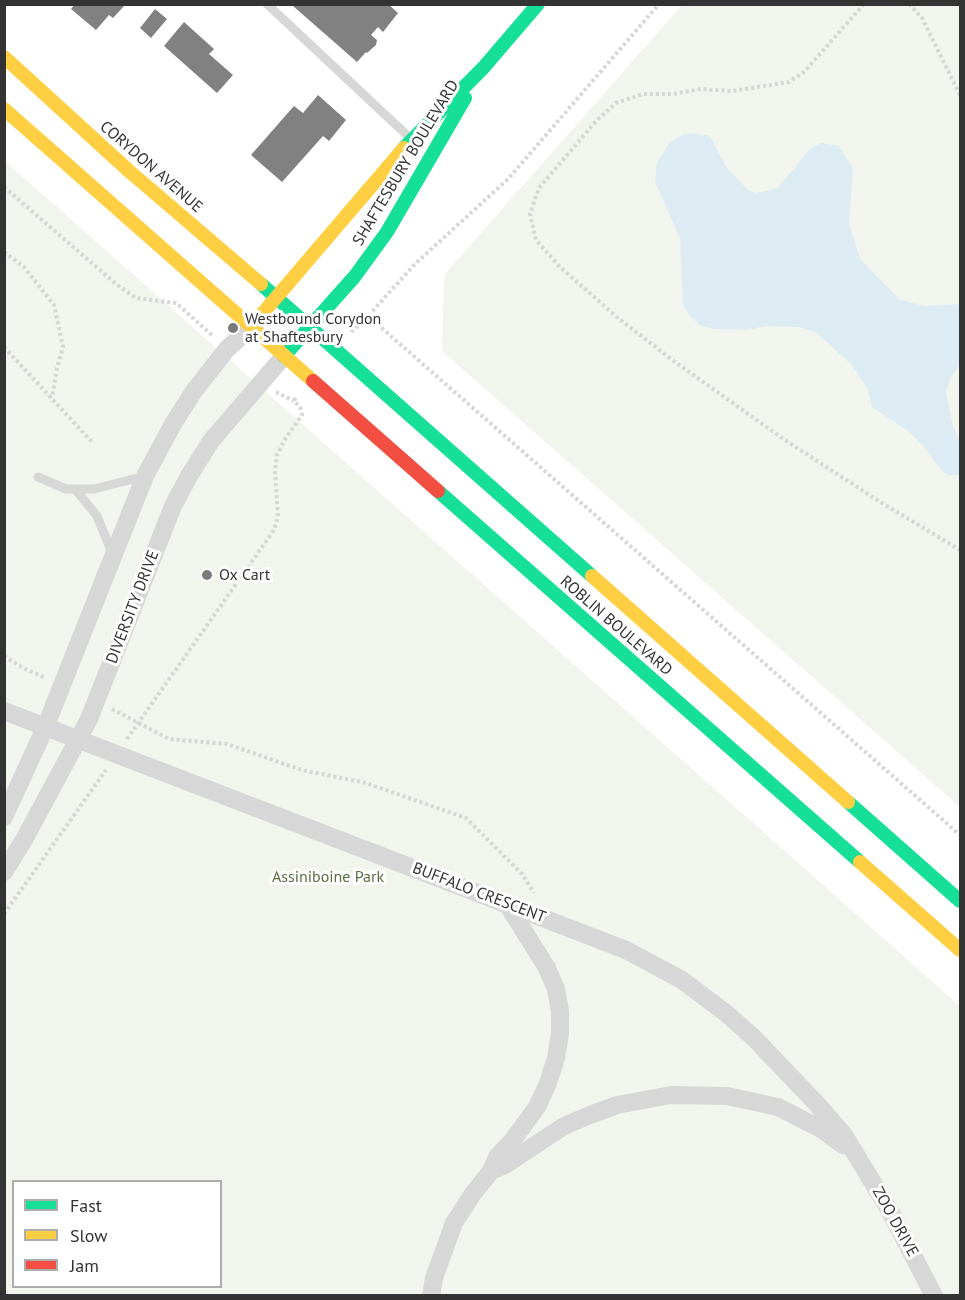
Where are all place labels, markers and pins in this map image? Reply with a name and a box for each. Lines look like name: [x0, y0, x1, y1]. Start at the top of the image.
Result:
place label: Westbound Corydon at Shaftesbury: [245, 309, 381, 347]
marker: Westbound Corydon at Shaftesbury: [226, 321, 240, 335]
place label: Ox Cart: [219, 565, 270, 585]
marker: Ox Cart: [200, 568, 214, 582]

